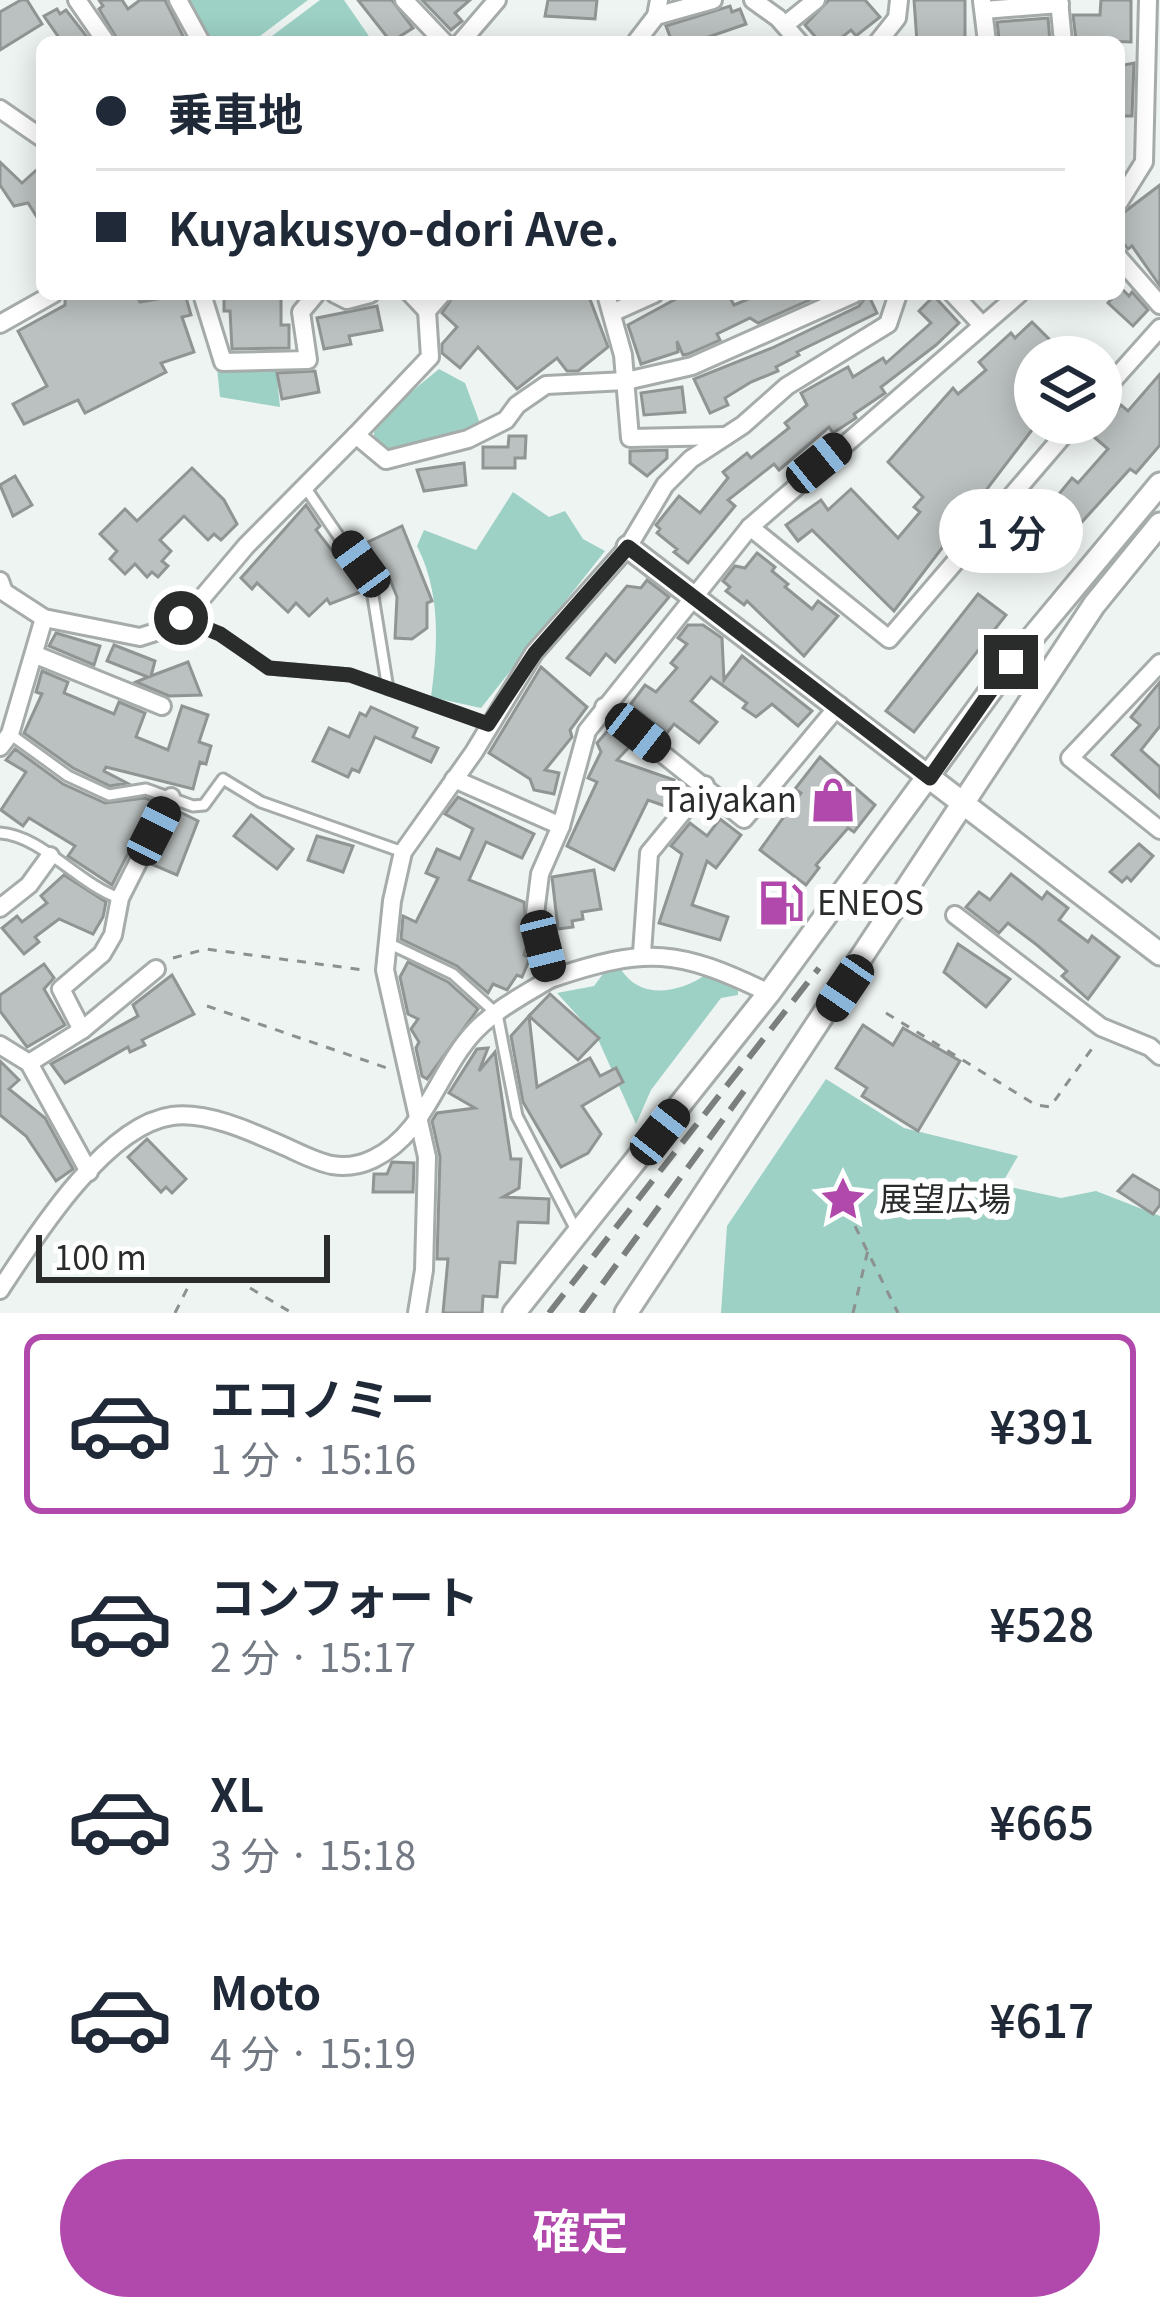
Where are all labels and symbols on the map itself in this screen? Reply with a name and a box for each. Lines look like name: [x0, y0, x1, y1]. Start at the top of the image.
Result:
car: [780, 426, 858, 500]
callout: 1 分: [939, 488, 1083, 572]
car: [325, 524, 397, 604]
route start: [154, 591, 208, 645]
route end: [984, 635, 1038, 689]
car: [599, 697, 677, 769]
place label: Taiyakan: [661, 774, 797, 822]
shop icon: Taiyakan: [808, 775, 858, 825]
car: [122, 791, 186, 871]
place label: ENEOS: [817, 877, 924, 925]
fuel station icon: ENEOS: [756, 878, 806, 928]
car: [517, 907, 569, 985]
car: [810, 948, 880, 1028]
car: [624, 1093, 696, 1171]
place label: 展望広場: [879, 1173, 1011, 1221]
place icon: 展望広場: [818, 1174, 868, 1224]
scale bar: [36, 1229, 330, 1282]

